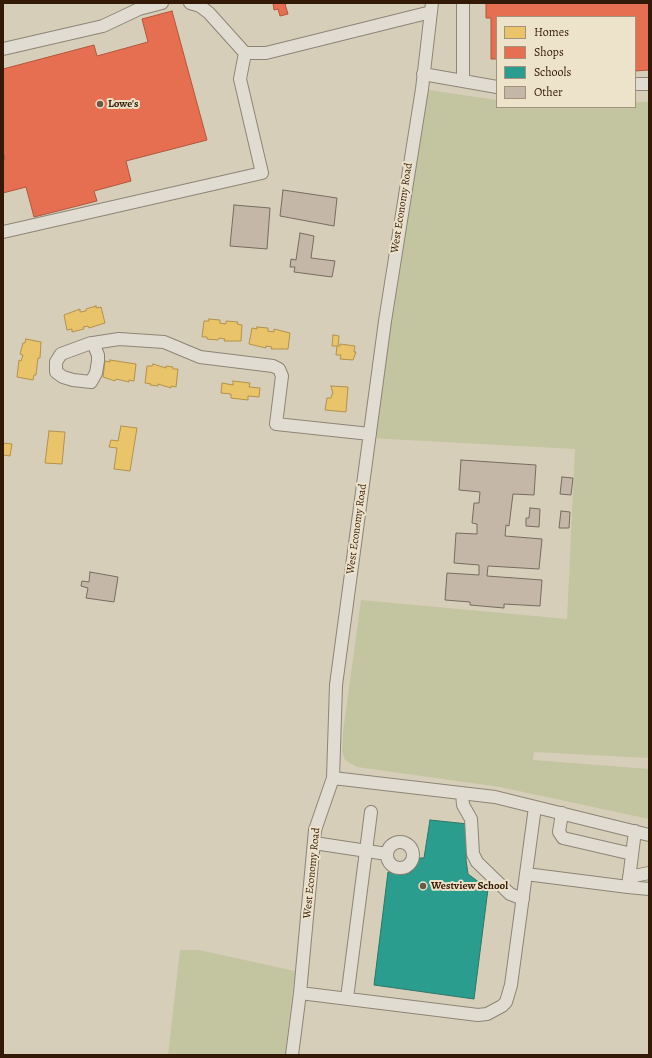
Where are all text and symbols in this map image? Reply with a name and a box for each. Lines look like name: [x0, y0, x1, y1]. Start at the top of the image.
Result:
legend: [496, 16, 636, 108]
text: Homes: [534, 24, 569, 40]
text: Shops: [534, 44, 564, 60]
text: Schools: [534, 64, 571, 80]
text: Other: [534, 84, 563, 100]
place label: Lowe's: [108, 97, 138, 111]
marker: Lowe's: [95, 99, 105, 109]
street label: West Economy Road: [388, 162, 416, 254]
street label: West Economy Road: [344, 483, 370, 575]
street label: West Economy Road: [301, 827, 323, 919]
place label: Westview School: [431, 879, 508, 893]
marker: Westview School: [418, 881, 428, 891]

